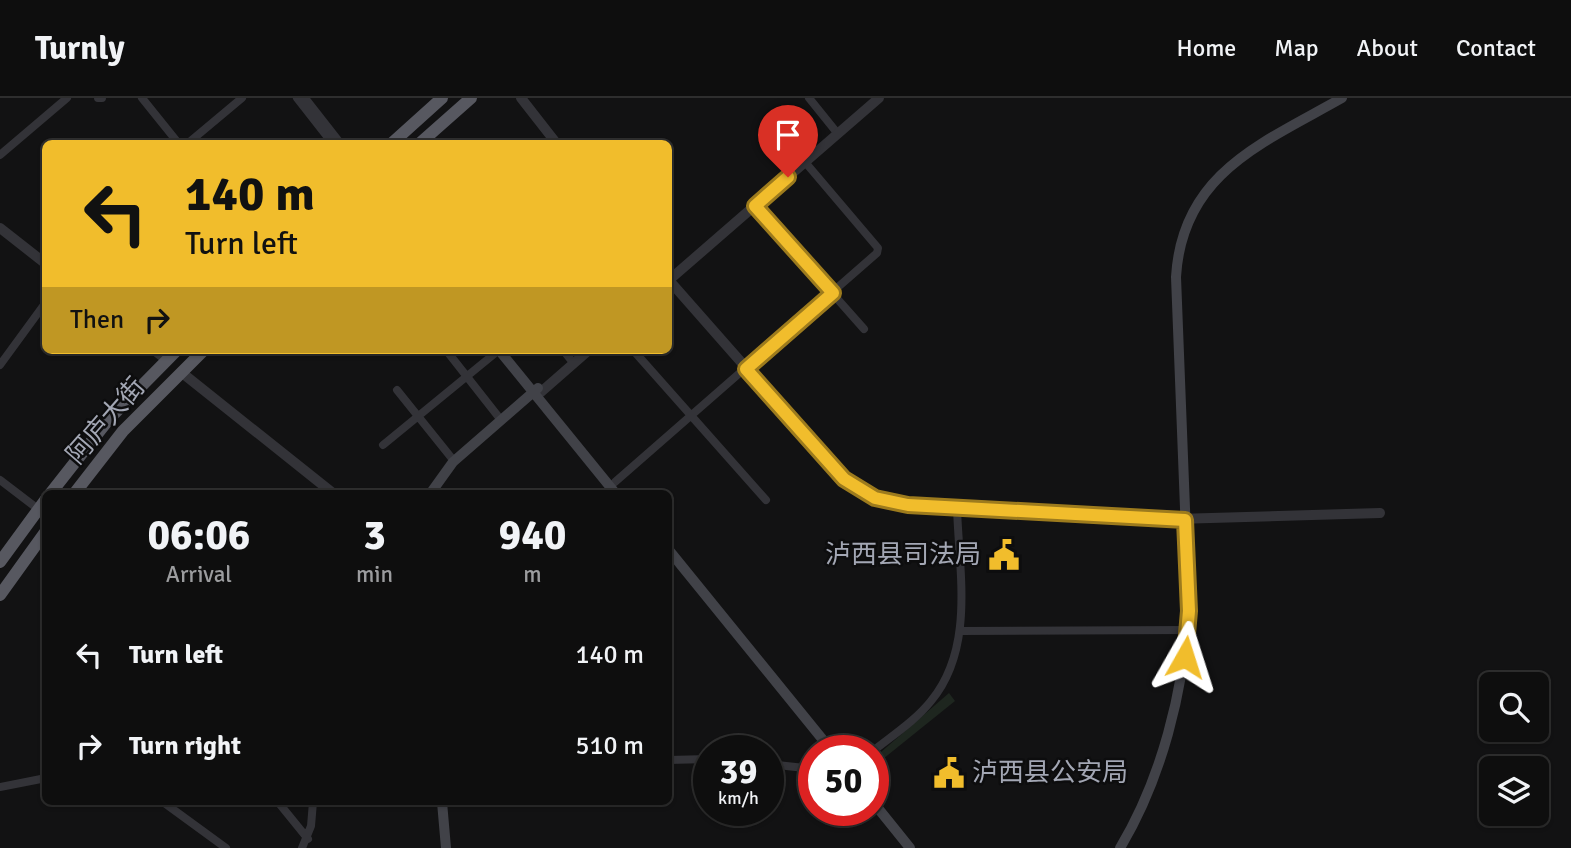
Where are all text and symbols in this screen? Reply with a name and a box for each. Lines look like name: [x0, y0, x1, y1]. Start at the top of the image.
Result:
text: Turnly: [35, 28, 125, 69]
text: Home: [1176, 33, 1236, 63]
text: Map: [1274, 33, 1319, 63]
text: About: [1357, 33, 1418, 63]
text: Contact: [1456, 33, 1536, 63]
pin: [758, 105, 818, 177]
icon: arrive: [769, 116, 807, 154]
text: 140 m: [185, 164, 315, 224]
icon: left: [70, 168, 161, 259]
text: Turn left: [185, 224, 298, 263]
icon: right: [138, 301, 176, 339]
text: Then: [70, 304, 124, 336]
street label: 阿庐大街: [60, 371, 152, 471]
text: 06:06: [147, 510, 251, 561]
text: 3: [363, 510, 386, 561]
text: 940: [498, 510, 567, 561]
public building icon: 泸西县司法局: [987, 538, 1021, 572]
place label: 泸西县司法局: [825, 539, 981, 571]
text: Arrival: [166, 560, 232, 589]
text: min: [356, 560, 393, 589]
text: m: [523, 560, 542, 589]
position arrow: [1148, 620, 1222, 694]
icon: left: [70, 636, 108, 674]
text: Turn left: [129, 639, 223, 671]
text: 140 m: [575, 639, 644, 671]
map controls: [1479, 672, 1549, 826]
button: search: [1479, 672, 1549, 742]
icon: right: [70, 727, 108, 765]
text: Turn right: [129, 730, 241, 762]
text: 510 m: [575, 730, 644, 762]
speed limit sign: 50: [798, 735, 889, 826]
text: 39: [720, 750, 757, 793]
public building icon: 泸西县公安局: [932, 756, 966, 790]
button: layers: [1479, 756, 1549, 826]
place label: 泸西县公安局: [972, 757, 1128, 789]
text: km/h: [718, 787, 759, 809]

